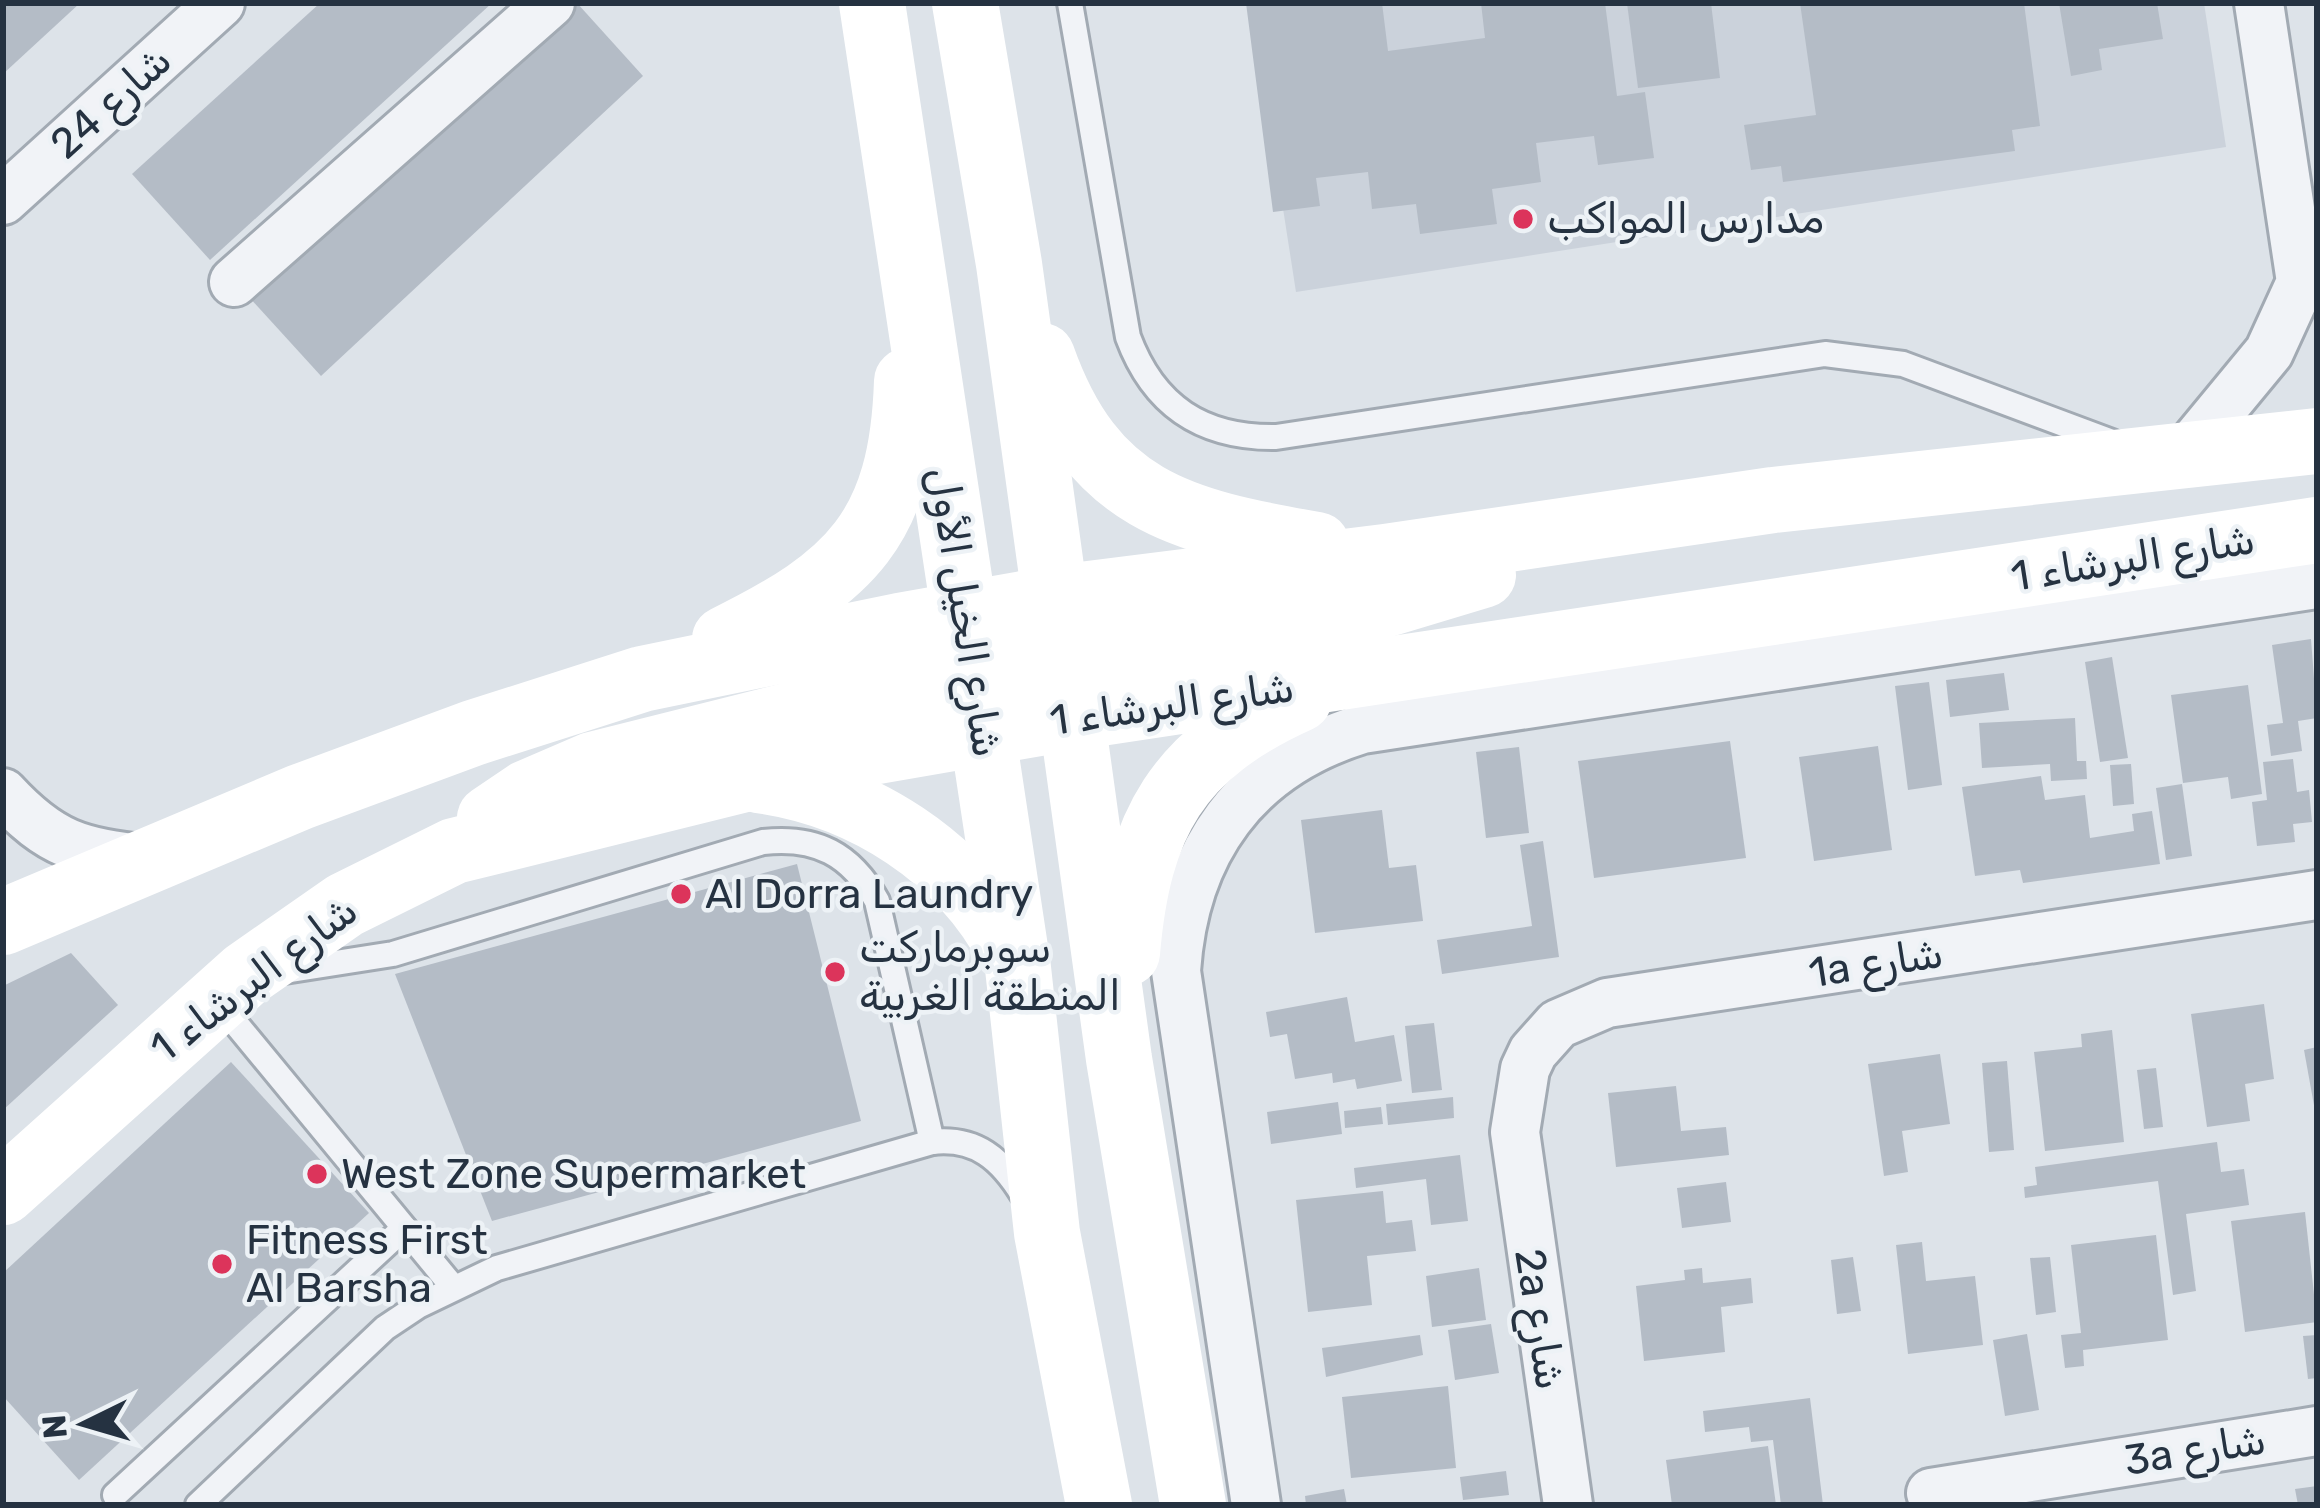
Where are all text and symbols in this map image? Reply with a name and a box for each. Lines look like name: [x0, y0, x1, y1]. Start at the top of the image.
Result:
street label: شارع 24: [40, 35, 184, 172]
place label: مدارس المواكب: [1547, 194, 1824, 244]
marker: مدارس المواكب: [1510, 206, 1536, 232]
street label: شارع الخيل الأول: [913, 463, 1013, 761]
street label: شارع البرشاء 1: [2008, 514, 2259, 606]
street label: شارع البرشاء 1: [1047, 662, 1298, 750]
place label: Al Dorra Laundry: [705, 869, 1033, 919]
marker: Al Dorra Laundry: [668, 881, 694, 907]
street label: شارع البرشاء 1: [141, 885, 370, 1076]
place label: سوبرماركت المنطقة الغربية: [859, 923, 1121, 1021]
street label: 1a شارع: [1805, 928, 1947, 1002]
marker: سوبرماركت المنطقة الغربية: [822, 959, 848, 985]
place label: West Zone Supermarket: [341, 1149, 806, 1199]
marker: West Zone Supermarket: [304, 1161, 330, 1187]
place label: Fitness First Al Barsha: [246, 1215, 488, 1313]
street label: 2a شارع: [1500, 1245, 1576, 1394]
marker: Fitness First Al Barsha: [209, 1251, 235, 1277]
north arrow: [24, 1364, 144, 1484]
text: N: [34, 1413, 75, 1440]
street label: 3a شارع: [2121, 1414, 2270, 1490]

